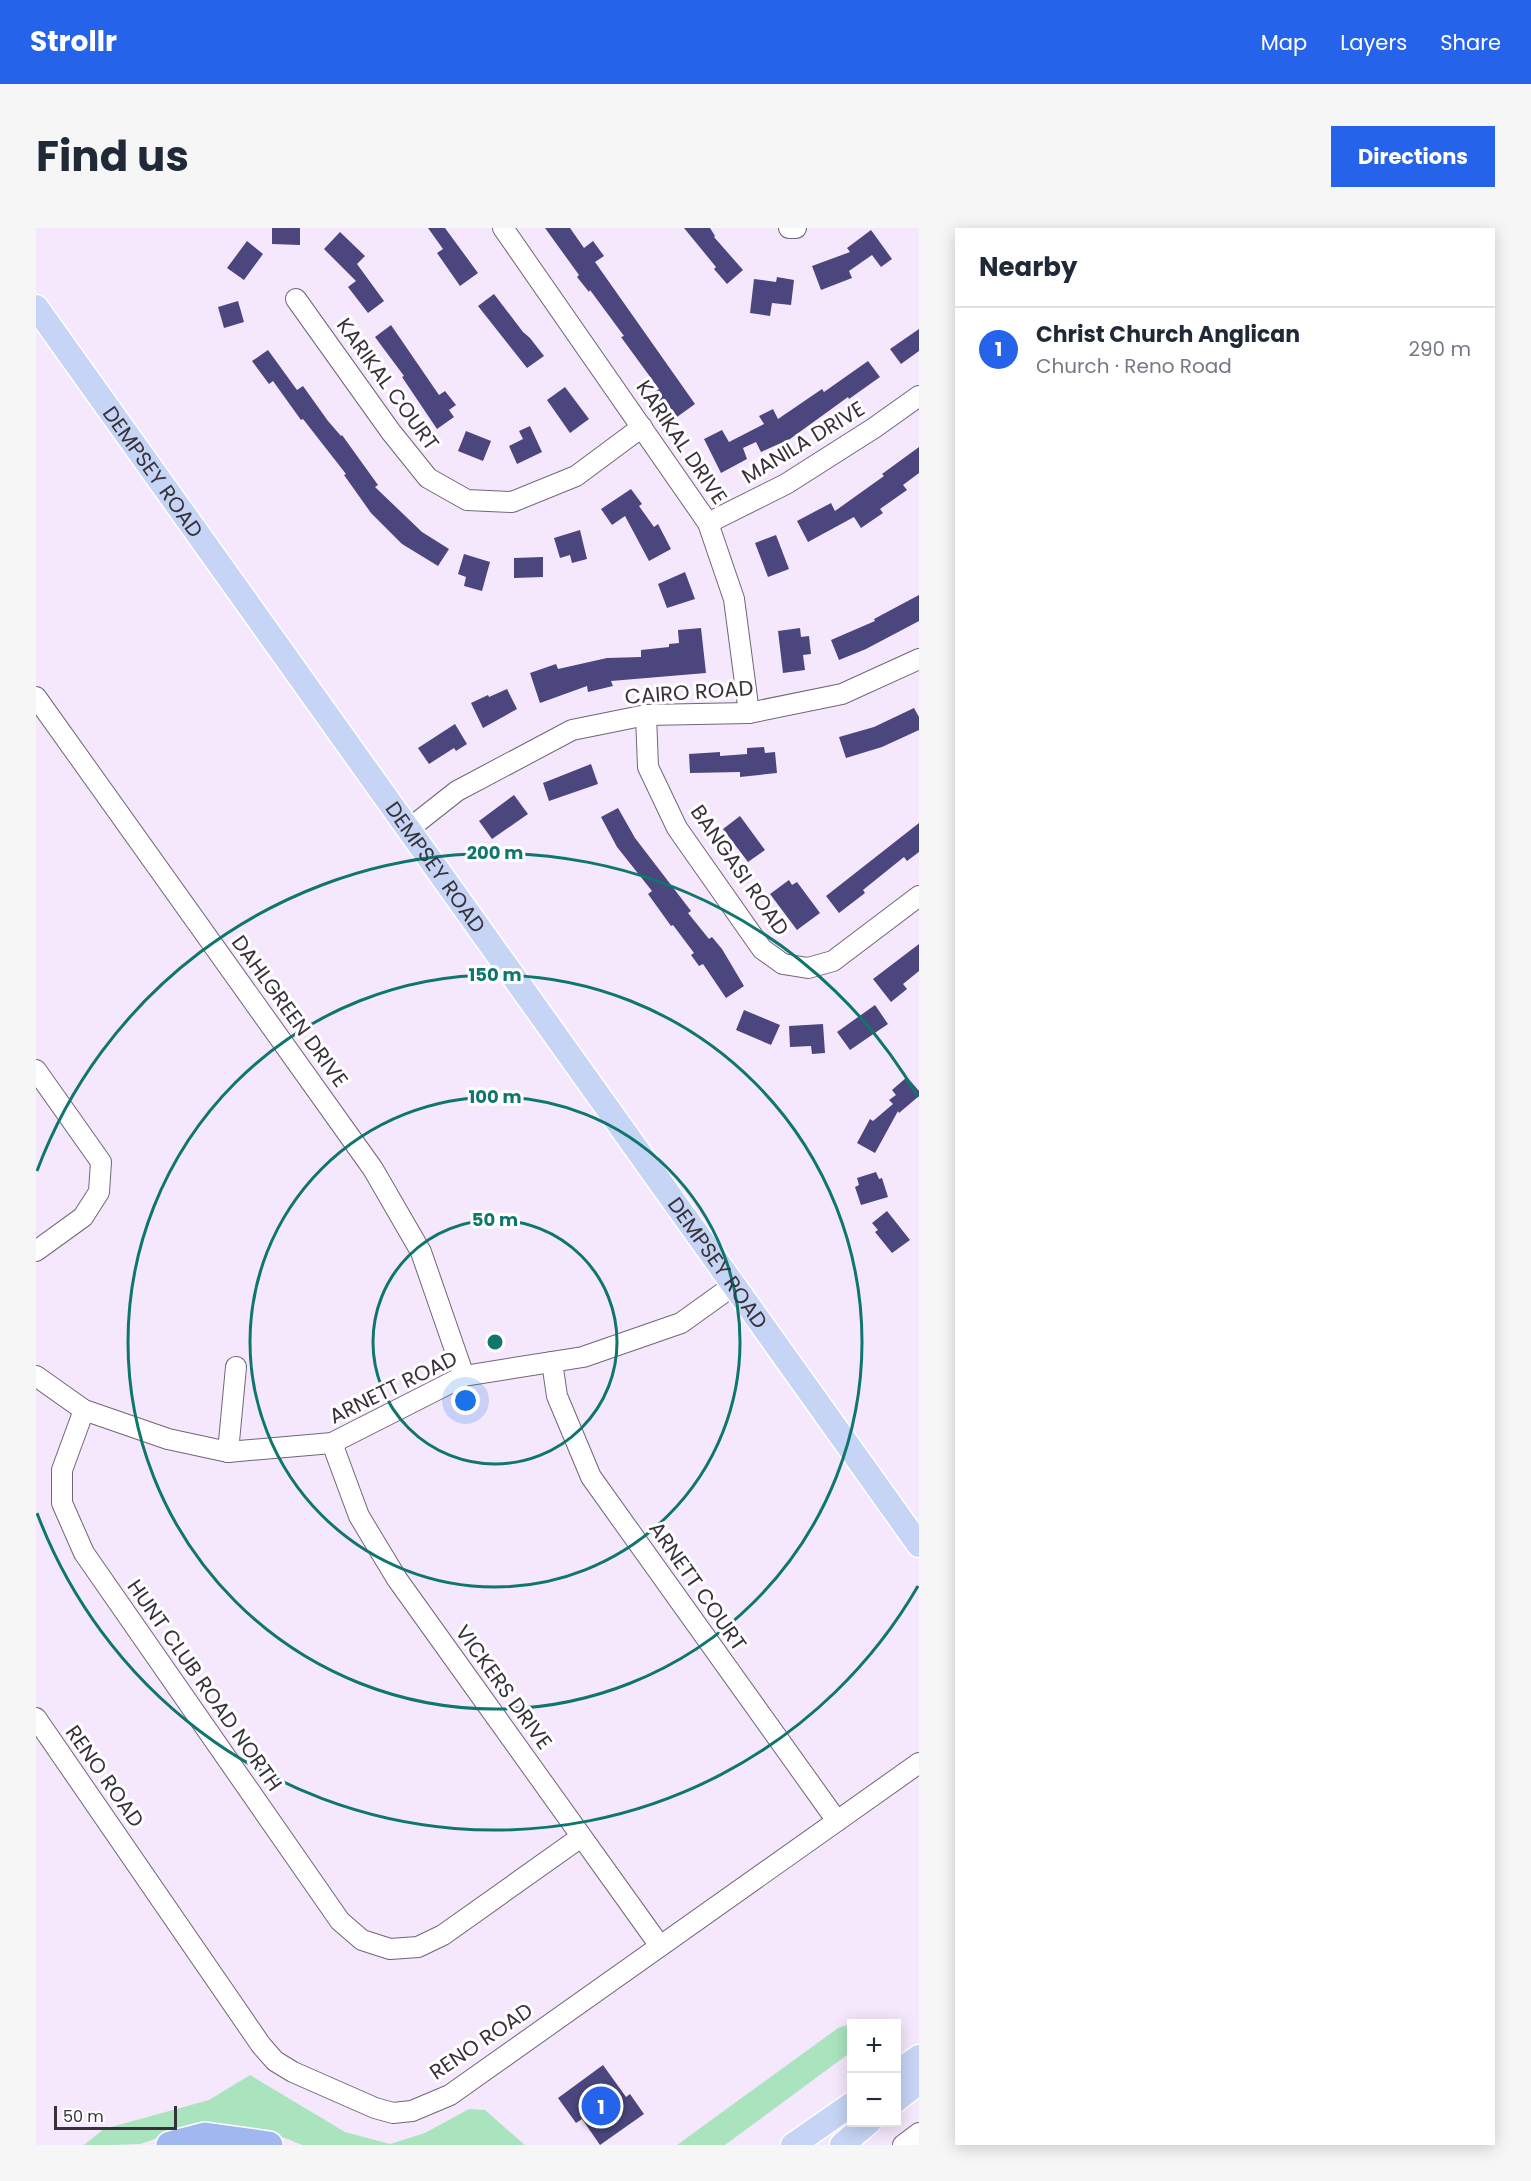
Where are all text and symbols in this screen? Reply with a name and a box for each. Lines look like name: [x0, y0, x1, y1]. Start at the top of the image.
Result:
text: Strollr: [30, 22, 117, 61]
text: Map: [1261, 28, 1307, 57]
text: Layers: [1340, 28, 1407, 57]
text: Share: [1440, 28, 1501, 57]
button: Directions: [1331, 126, 1495, 187]
text: Find us: [36, 127, 189, 186]
text: Nearby: [979, 249, 1077, 285]
street label: KARIKAL COURT: [330, 312, 446, 456]
text: Christ Church Anglican: [1036, 319, 1300, 350]
text: 1: [995, 335, 1002, 363]
text: 290 m: [1408, 335, 1471, 363]
text: Church · Reno Road: [1036, 352, 1232, 380]
street label: KARIKAL DRIVE: [630, 374, 734, 510]
street label: MANILA DRIVE: [736, 394, 870, 490]
street label: DEMPSEY ROAD: [97, 400, 210, 543]
street label: CAIRO ROAD: [624, 673, 754, 711]
street label: DEMPSEY ROAD: [379, 795, 493, 938]
street label: BANGASI ROAD: [684, 799, 796, 941]
text: 200 m: [467, 840, 523, 865]
street label: DAHLGREEN DRIVE: [225, 929, 355, 1093]
text: 150 m: [468, 962, 522, 987]
text: 100 m: [468, 1084, 522, 1109]
street label: DEMPSEY ROAD: [661, 1191, 775, 1334]
text: 50 m: [472, 1207, 518, 1232]
centre of rings: [485, 1332, 505, 1352]
street label: ARNETT ROAD: [324, 1343, 462, 1431]
your location: [451, 1386, 480, 1415]
street label: ARNETT COURT: [643, 1516, 753, 1656]
street label: HUNT CLUB ROAD NORTH: [121, 1573, 289, 1797]
street label: VICKERS DRIVE: [449, 1619, 559, 1755]
street label: RENO ROAD: [59, 1719, 151, 1833]
street label: RENO ROAD: [424, 1996, 538, 2086]
map controls: [847, 2019, 901, 2127]
button: +: [847, 2019, 901, 2073]
button: −: [847, 2073, 901, 2127]
pin: 1: [582, 2084, 620, 2128]
scale bar: [54, 2103, 177, 2130]
text: 50 m: [63, 2105, 104, 2128]

